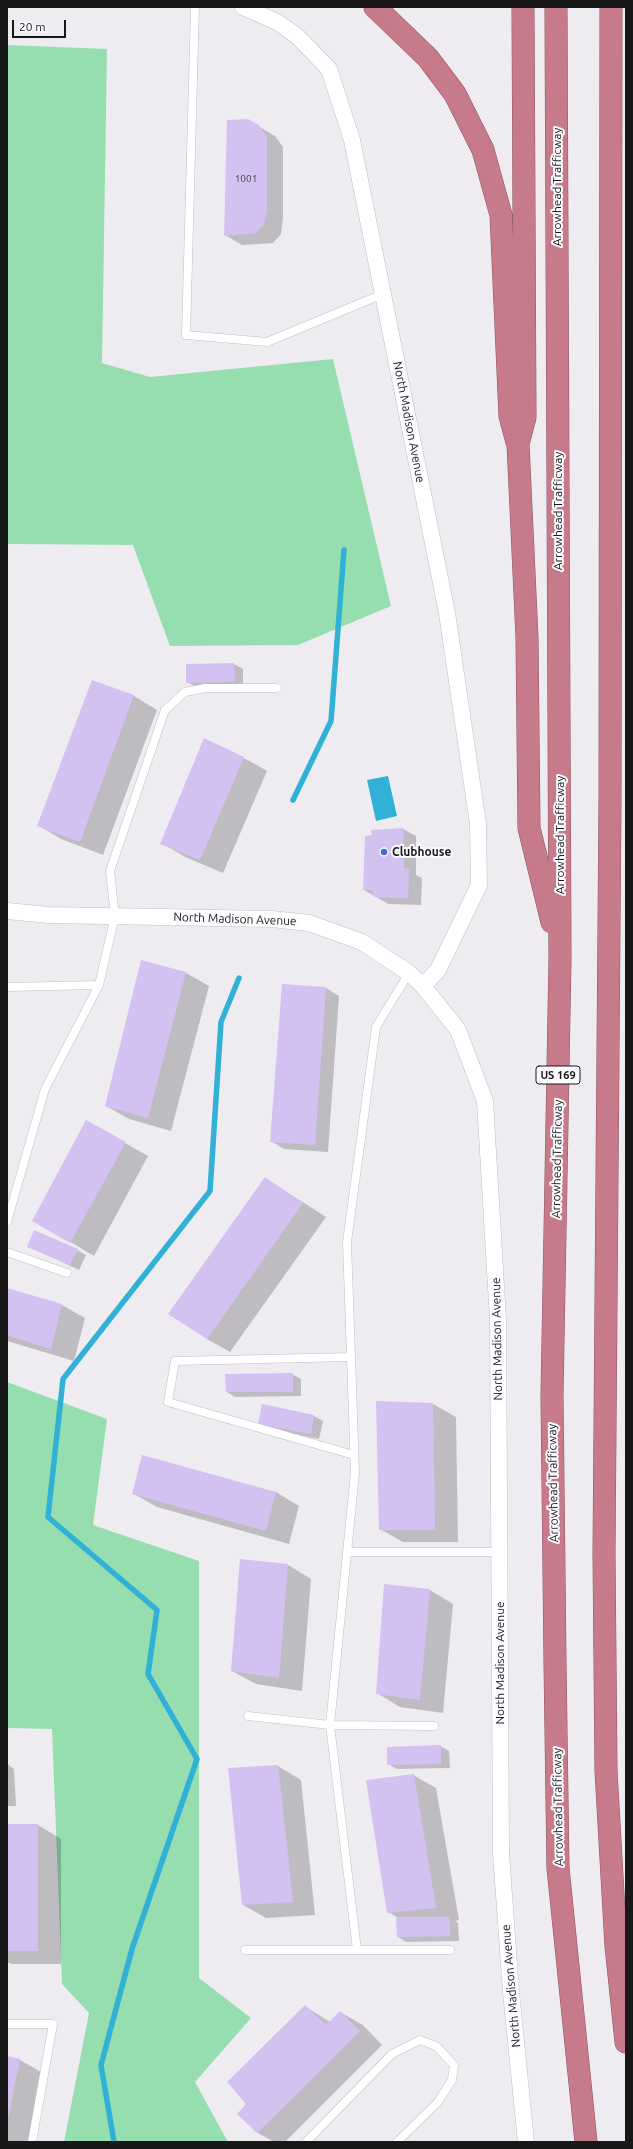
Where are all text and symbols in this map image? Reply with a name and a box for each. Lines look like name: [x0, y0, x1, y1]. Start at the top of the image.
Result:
scale bar: [14, 12, 68, 38]
text: 20 m: [19, 20, 46, 33]
street label: Arrowhead Trafficway: [550, 128, 564, 246]
house number: 1001: [235, 173, 257, 185]
street label: North Madison Avenue: [390, 360, 428, 484]
street label: Arrowhead Trafficway: [551, 452, 565, 570]
street label: Arrowhead Trafficway: [553, 776, 567, 894]
place label: Clubhouse: [392, 845, 451, 859]
marker: Clubhouse: [379, 847, 389, 857]
street label: North Madison Avenue: [173, 910, 297, 928]
road number: US 169: [536, 1066, 580, 1084]
street label: Arrowhead Trafficway: [549, 1100, 565, 1218]
street label: North Madison Avenue: [489, 1277, 505, 1401]
street label: Arrowhead Trafficway: [545, 1424, 561, 1542]
street label: North Madison Avenue: [493, 1601, 507, 1725]
street label: Arrowhead Trafficway: [550, 1748, 566, 1866]
street label: North Madison Avenue: [498, 1924, 524, 2048]

